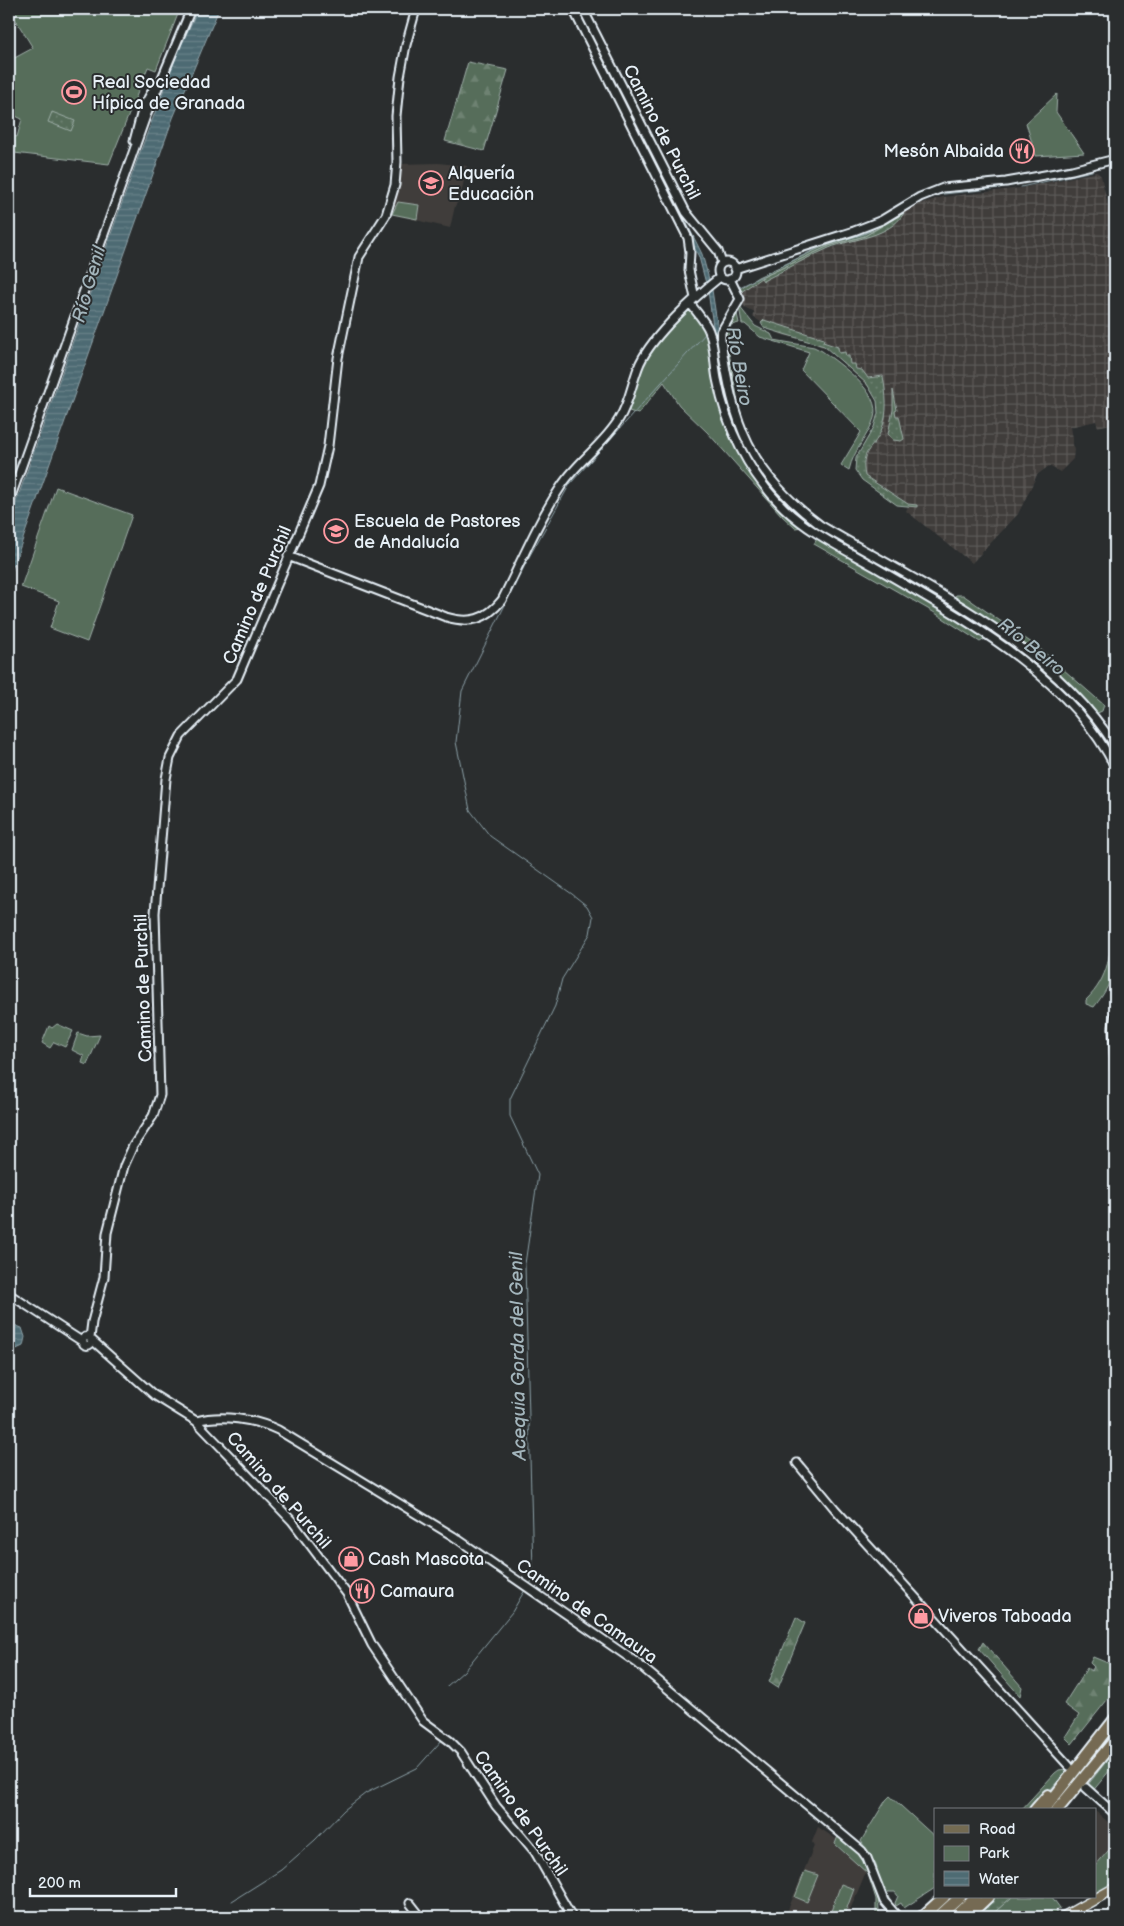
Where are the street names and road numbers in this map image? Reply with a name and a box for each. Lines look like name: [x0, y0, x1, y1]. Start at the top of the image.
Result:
street label: Camino de Purchil: [619, 61, 705, 203]
street label: Camino de Purchil: [219, 523, 296, 668]
street label: Camino de Purchil: [130, 913, 157, 1063]
street label: Camino de Purchil: [222, 1427, 335, 1553]
street label: Camino de Camaura: [512, 1555, 661, 1668]
street label: Camino de Purchil: [469, 1746, 572, 1880]

